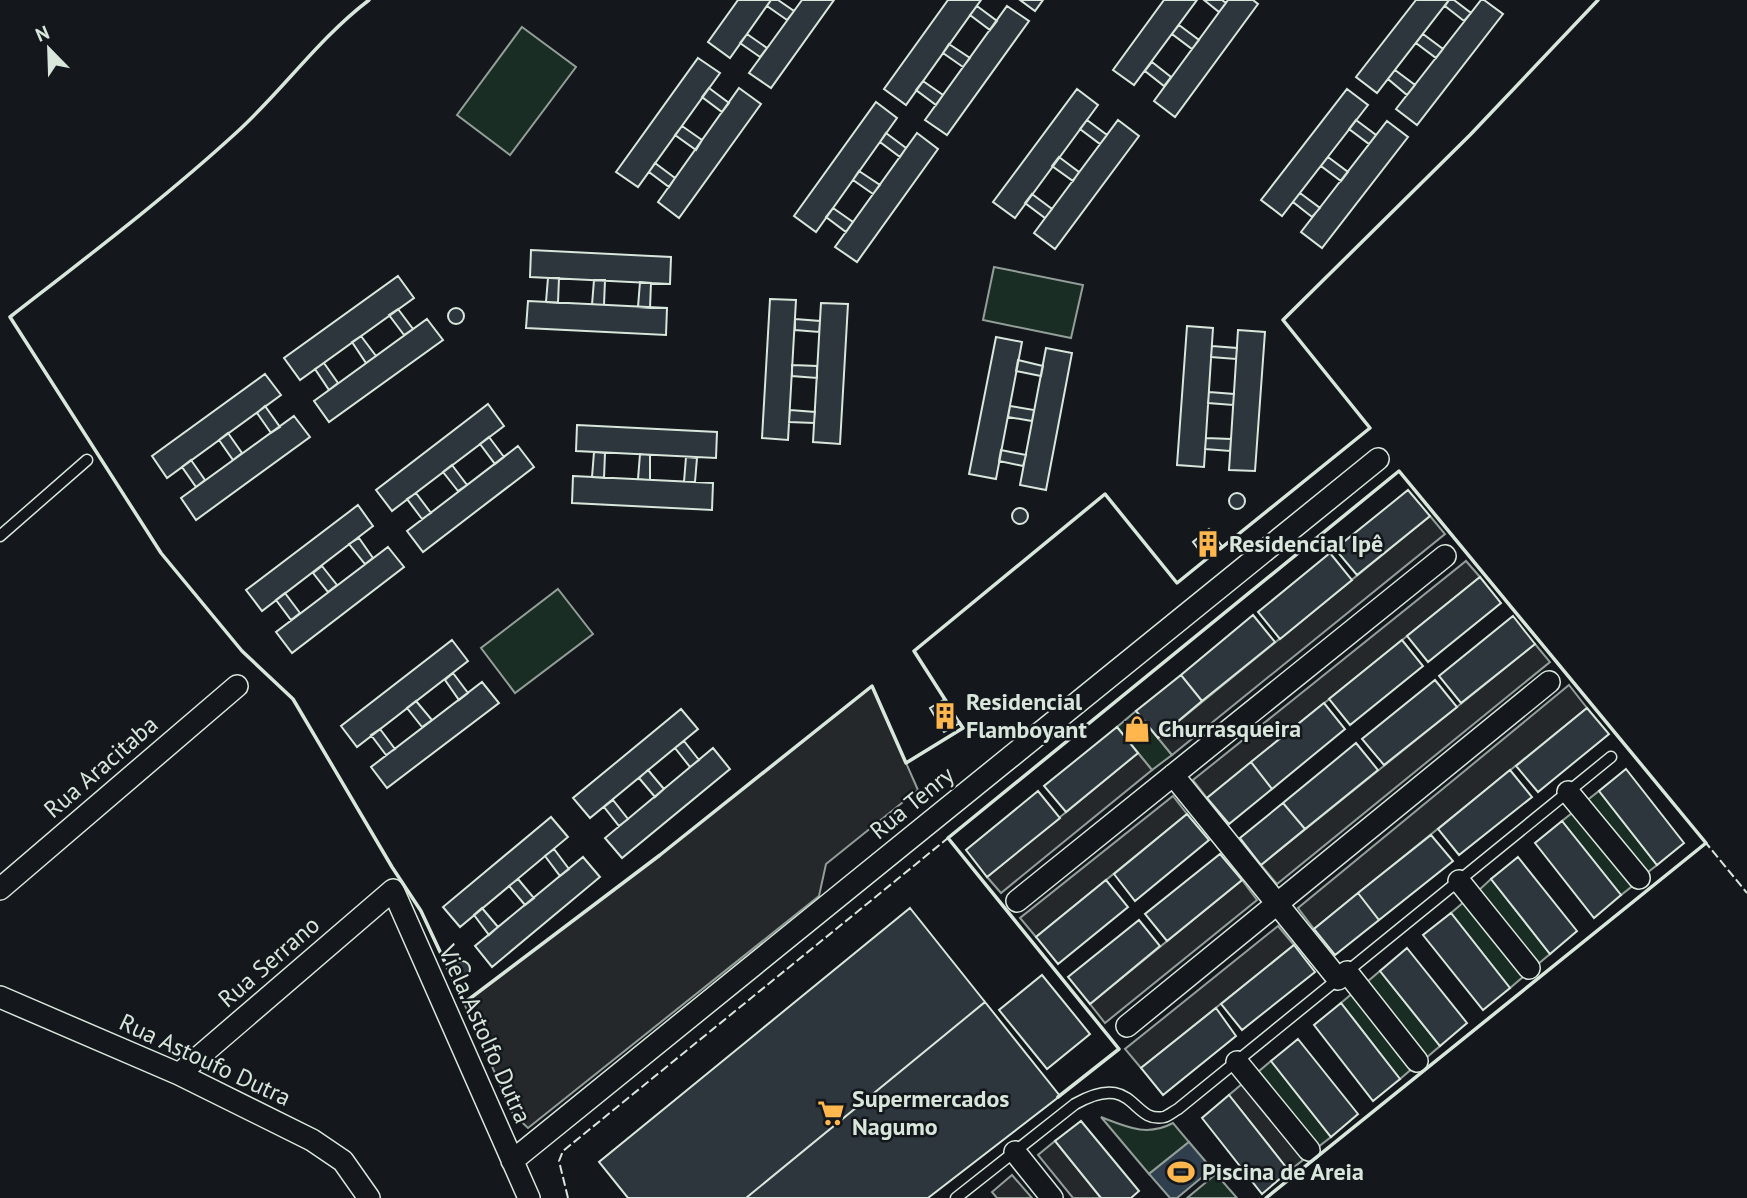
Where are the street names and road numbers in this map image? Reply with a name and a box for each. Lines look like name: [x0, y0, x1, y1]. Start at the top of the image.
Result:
street label: Rua Aracitaba: [37, 709, 164, 825]
street label: Rua Tenry: [863, 759, 960, 846]
street label: Rua Serrano: [212, 909, 326, 1014]
street label: Viela Astolfo Dutra: [432, 939, 539, 1128]
street label: Rua Astoufo Dutra: [114, 1006, 296, 1113]

